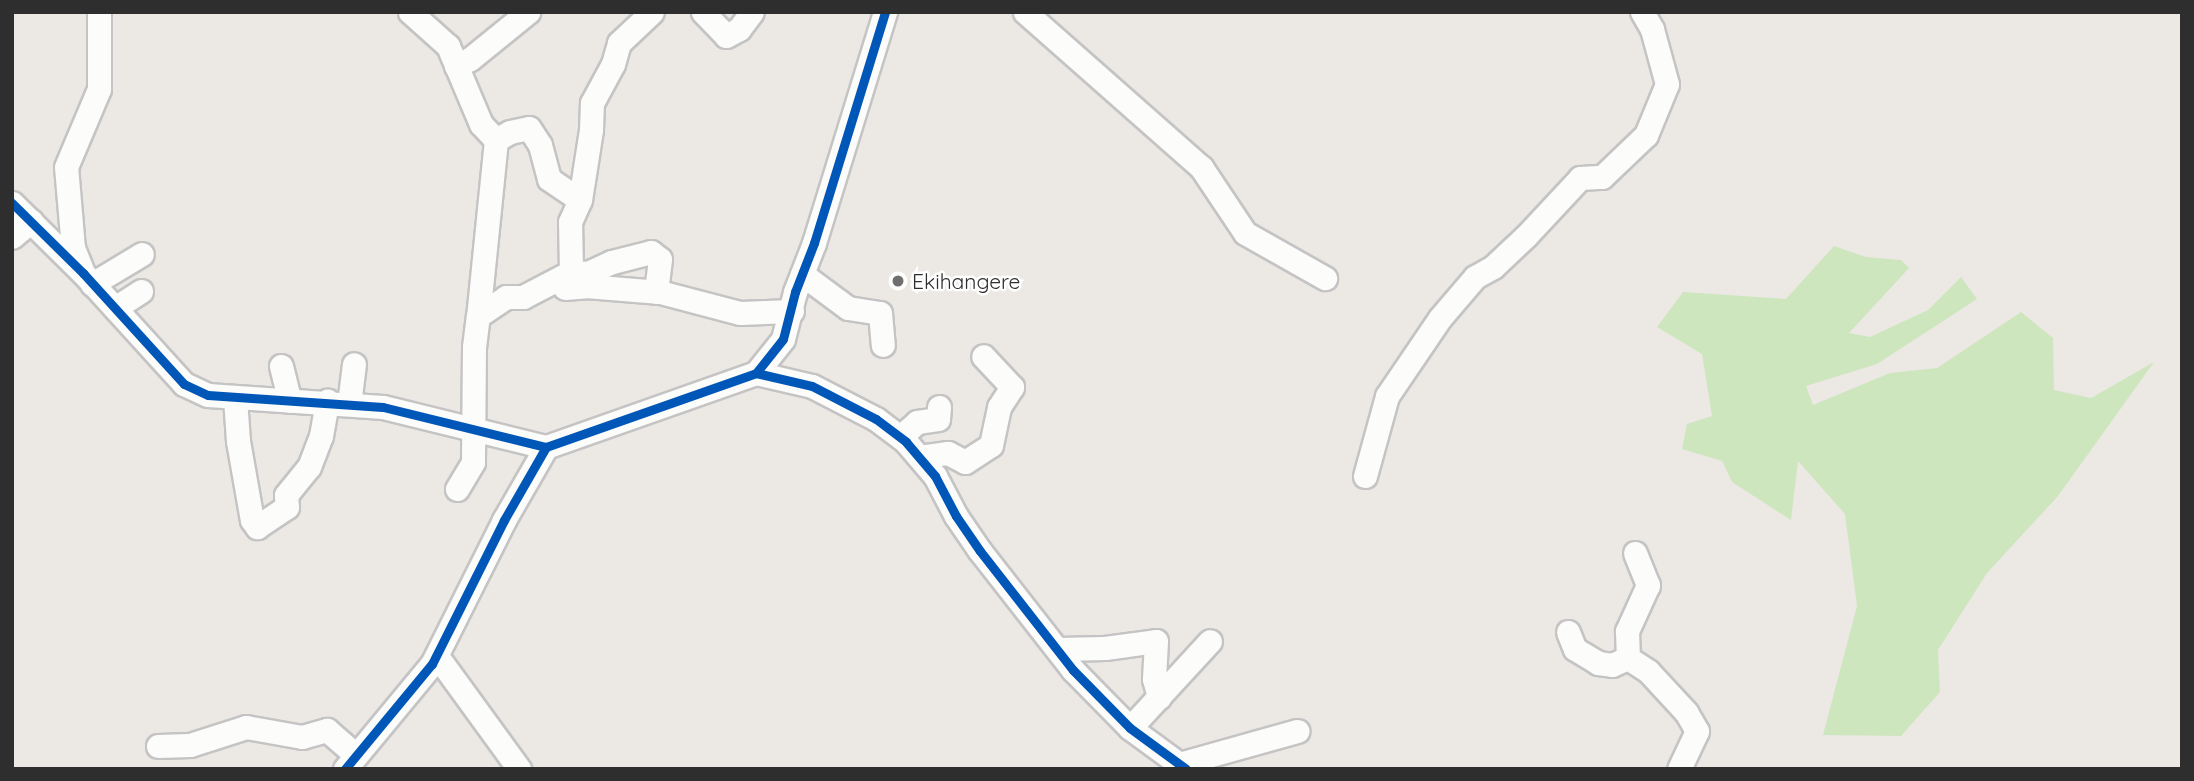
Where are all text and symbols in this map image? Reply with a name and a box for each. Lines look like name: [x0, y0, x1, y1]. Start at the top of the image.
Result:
place label: Ekihangere: [912, 268, 1020, 294]
marker: Ekihangere: [890, 273, 906, 289]

